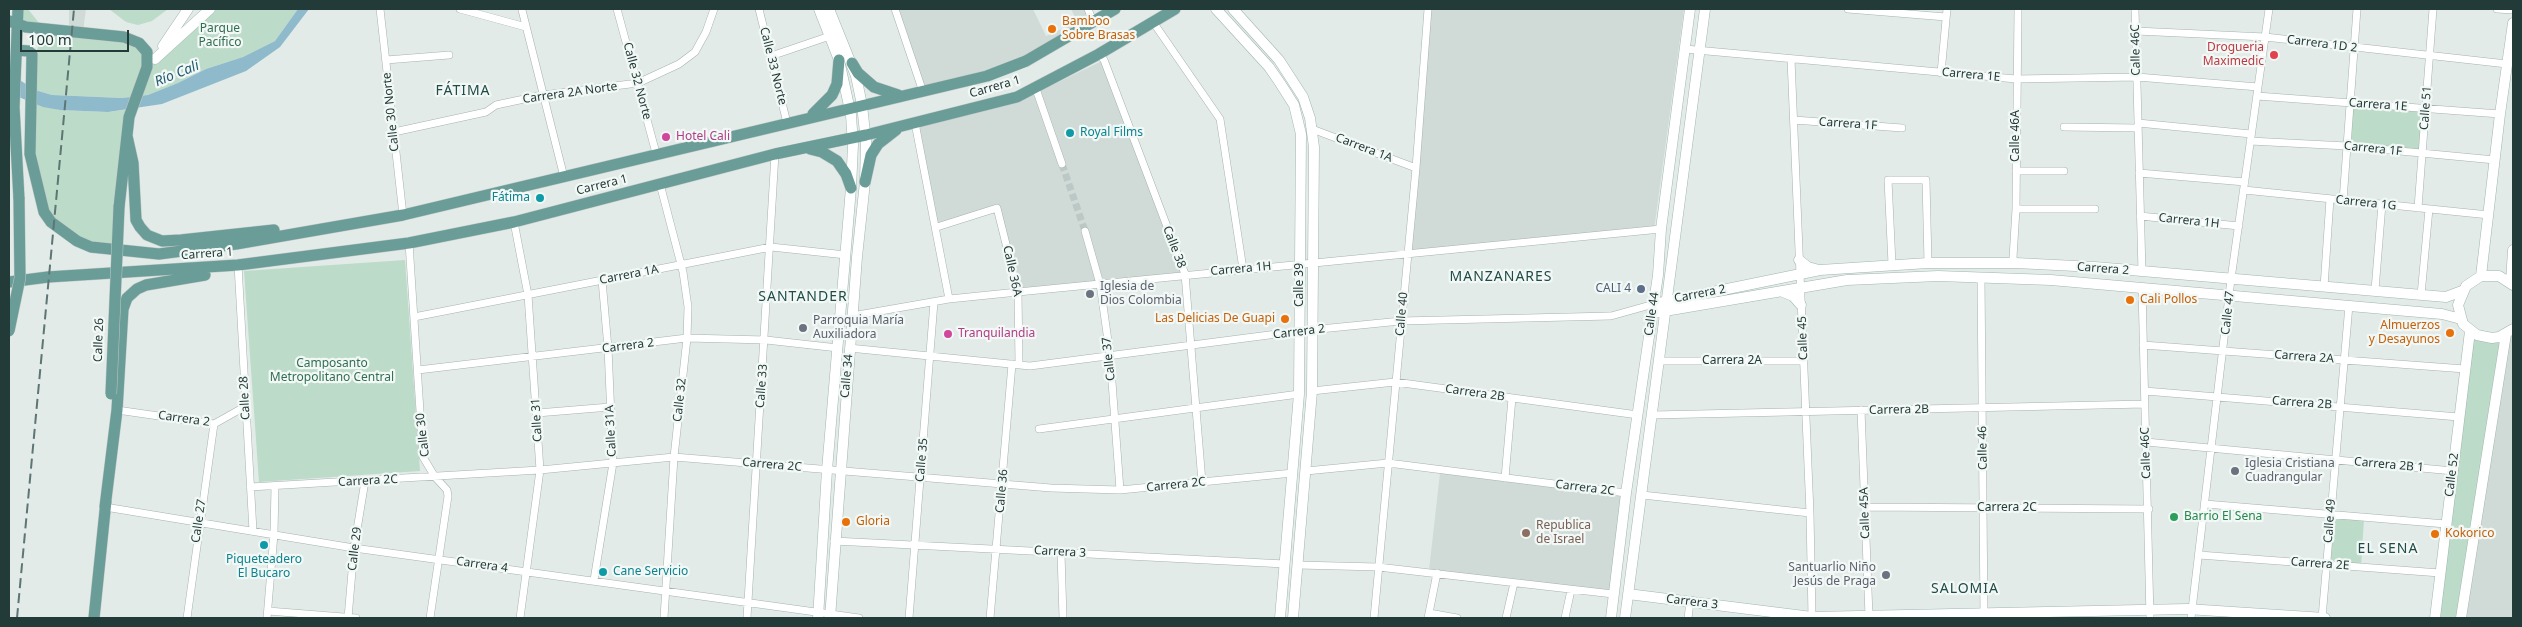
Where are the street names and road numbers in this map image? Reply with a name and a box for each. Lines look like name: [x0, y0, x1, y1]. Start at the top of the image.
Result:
street label: Calle 46C: [2128, 24, 2144, 76]
street label: Calle 33 Norte: [756, 26, 790, 106]
street label: Carrera 1D 2: [2286, 33, 2358, 55]
street label: Calle 32 Norte: [620, 41, 654, 121]
street label: Carrera 1E: [1941, 65, 2001, 85]
street label: Calle 30 Norte: [380, 72, 402, 152]
street label: Carrera 1: [968, 73, 1022, 101]
street label: Carrera 2A Norte: [522, 79, 618, 107]
street label: Calle 51: [2417, 85, 2435, 131]
street label: Carrera 1E: [2348, 96, 2408, 114]
street label: Calle 46A: [2009, 110, 2023, 162]
street label: Carrera 1F: [1818, 115, 1878, 133]
street label: Carrera 1A: [1333, 131, 1395, 165]
street label: Carrera 1F: [2343, 139, 2403, 159]
street label: Carrera 1: [575, 172, 629, 198]
street label: Carrera 1G: [2335, 193, 2397, 213]
street label: Carrera 1H: [2158, 211, 2220, 231]
street label: Calle 38: [1159, 224, 1189, 270]
street label: Calle 36A: [1000, 244, 1024, 298]
street label: Carrera 1: [180, 245, 234, 263]
street label: Carrera 1H: [1210, 259, 1272, 279]
street label: Carrera 2: [2076, 260, 2130, 278]
street label: Carrera 1A: [598, 262, 660, 288]
street label: Calle 39: [1293, 263, 1307, 307]
street label: Carrera 2: [1673, 282, 1727, 306]
street label: Calle 47: [2219, 290, 2237, 336]
street label: Calle 40: [1393, 291, 1411, 337]
street label: Calle 44: [1642, 291, 1662, 337]
street label: Calle 45: [1795, 316, 1811, 360]
street label: Calle 26: [91, 318, 107, 362]
street label: Carrera 2: [1272, 322, 1326, 342]
street label: Carrera 2: [601, 336, 655, 356]
street label: Calle 37: [1100, 336, 1118, 382]
street label: Carrera 2A: [2274, 348, 2334, 366]
street label: Calle 34: [838, 353, 856, 399]
street label: Carrera 2A: [1702, 354, 1762, 368]
street label: Calle 33: [753, 363, 771, 409]
street label: Calle 28: [237, 376, 253, 420]
street label: Calle 32: [671, 377, 689, 423]
street label: Carrera 2B: [1444, 382, 1506, 404]
street label: Carrera 2B: [2272, 394, 2332, 412]
street label: Calle 31: [529, 398, 545, 442]
street label: Carrera 2B: [1869, 402, 1929, 418]
street label: Calle 31A: [602, 405, 620, 457]
street label: Carrera 2: [157, 408, 211, 430]
street label: Calle 30: [413, 412, 433, 458]
street label: Calle 46: [1975, 426, 1991, 470]
street label: Calle 46C: [2138, 427, 2154, 479]
street label: Calle 35: [913, 437, 931, 483]
street label: Calle 52: [2442, 452, 2462, 498]
street label: Carrera 2C: [742, 455, 802, 475]
street label: Carrera 2B 1: [2354, 455, 2424, 475]
street label: Calle 36: [993, 468, 1011, 514]
street label: Carrera 2C: [338, 472, 398, 490]
street label: Carrera 2C: [1146, 475, 1206, 495]
street label: Carrera 2C: [1554, 477, 1616, 499]
street label: Calle 45A: [1857, 487, 1873, 539]
street label: Calle 27: [189, 498, 209, 544]
street label: Calle 49: [2321, 498, 2339, 544]
street label: Carrera 2C: [1977, 501, 2037, 515]
street label: Calle 29: [345, 526, 365, 572]
street label: Carrera 3: [1034, 543, 1086, 561]
street label: Carrera 4: [455, 554, 509, 576]
street label: Carrera 2E: [2290, 555, 2350, 573]
street label: Carrera 3: [1665, 592, 1719, 612]

